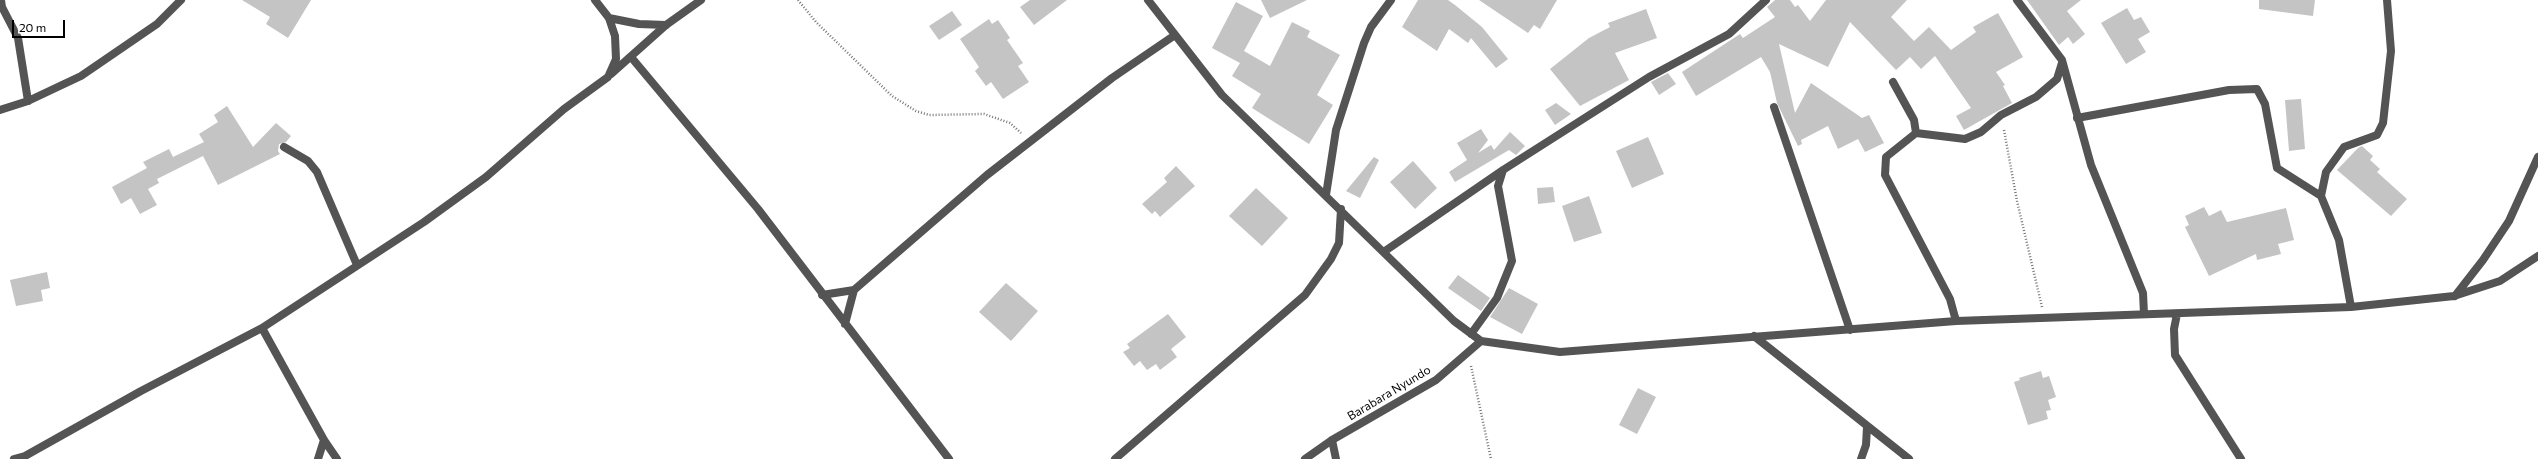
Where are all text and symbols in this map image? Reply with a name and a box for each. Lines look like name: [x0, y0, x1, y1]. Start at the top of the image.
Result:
scale bar: [14, 12, 67, 38]
text: 20 m: [19, 20, 46, 34]
street label: Barabara Nyundo: [1345, 362, 1433, 424]

